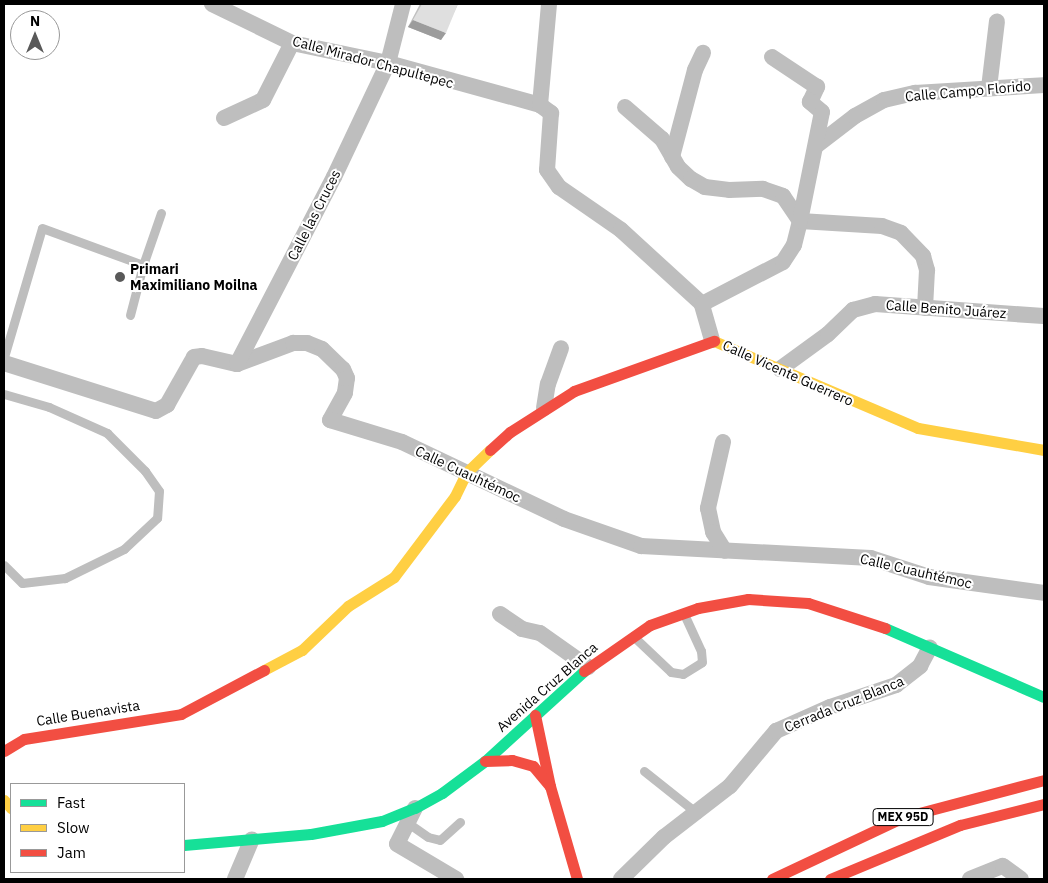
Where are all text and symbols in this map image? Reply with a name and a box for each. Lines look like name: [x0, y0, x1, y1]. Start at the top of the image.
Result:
north arrow: [10, 10, 60, 60]
text: N: [30, 12, 40, 30]
street label: Calle Mirador Chapultepec: [291, 32, 455, 92]
street label: Calle Campo Florido: [904, 77, 1032, 105]
street label: Calle las Cruces: [284, 167, 344, 263]
place label: Primari Maximiliano Moilna: [130, 261, 257, 294]
marker: Primari Maximiliano Moilna: [114, 271, 126, 283]
street label: Calle Benito Juárez: [885, 296, 1007, 322]
street label: Calle Vicente Guerrero: [720, 337, 856, 409]
street label: Calle Cuauhtémoc: [413, 442, 523, 506]
street label: Calle Cuauhtémoc: [858, 550, 974, 592]
street label: Avenida Cruz Blanca: [493, 639, 601, 735]
street label: Cerrada Cruz Blanca: [782, 672, 906, 736]
street label: Calle Buenavista: [35, 697, 141, 729]
legend: [10, 783, 185, 873]
text: Fast: [57, 793, 85, 812]
road number: MEX 95D: [872, 808, 934, 826]
text: Slow: [57, 818, 90, 837]
text: Jam: [57, 843, 86, 862]

